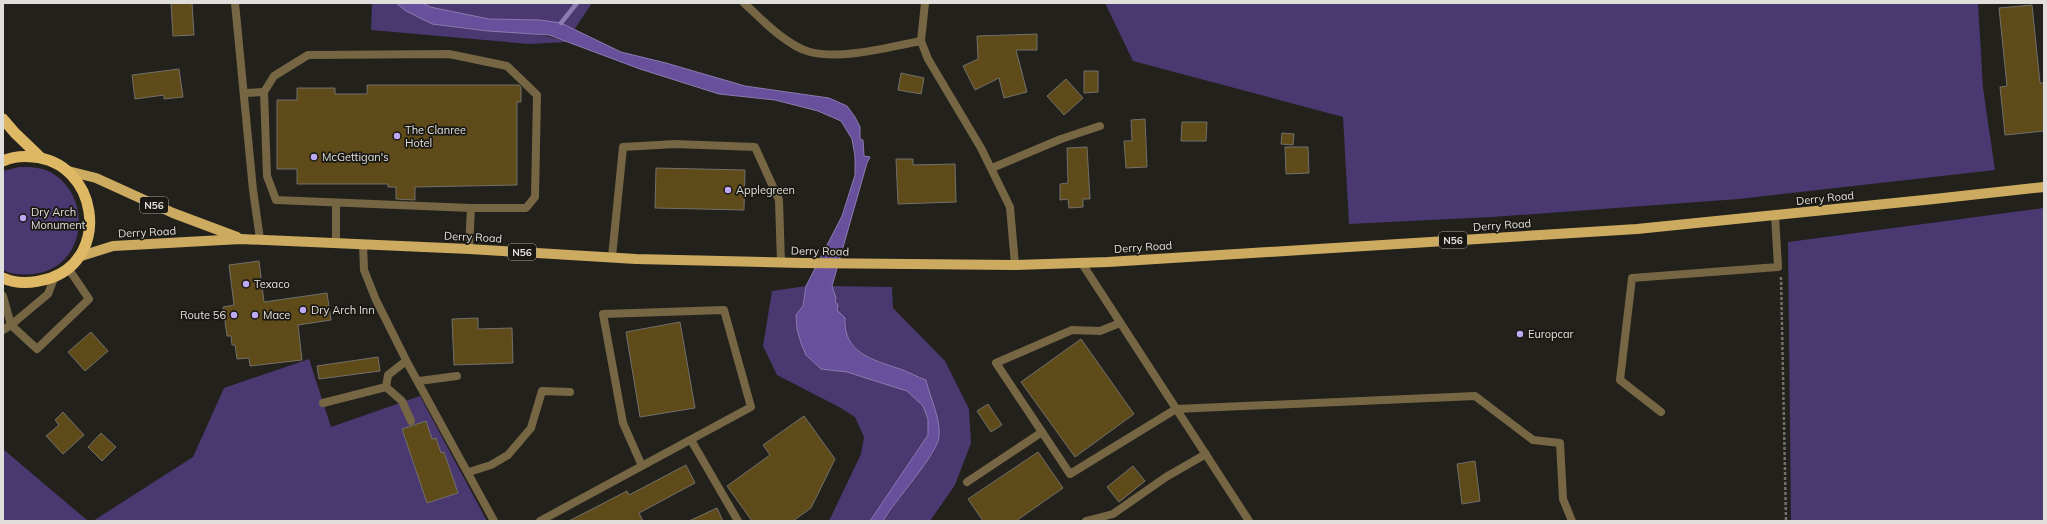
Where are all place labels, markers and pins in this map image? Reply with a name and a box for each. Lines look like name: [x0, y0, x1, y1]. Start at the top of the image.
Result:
place label: The Clanree Hotel: [405, 123, 466, 150]
marker: The Clanree Hotel: [392, 131, 402, 141]
place label: McGettigan's: [322, 150, 389, 164]
marker: McGettigan's: [309, 152, 319, 162]
place label: Applegreen: [736, 183, 795, 197]
marker: Applegreen: [723, 185, 733, 195]
place label: Dry Arch Monument: [31, 205, 86, 232]
marker: Dry Arch Monument: [18, 213, 28, 223]
place label: Texaco: [254, 277, 290, 291]
marker: Texaco: [241, 279, 251, 289]
place label: Dry Arch Inn: [311, 303, 375, 317]
marker: Dry Arch Inn: [298, 305, 308, 315]
place label: Route 56: [180, 308, 226, 322]
place label: Mace: [263, 308, 290, 322]
marker: Route 56: [229, 310, 239, 320]
marker: Mace: [250, 310, 260, 320]
place label: Europcar: [1528, 327, 1574, 341]
marker: Europcar: [1515, 329, 1525, 339]

